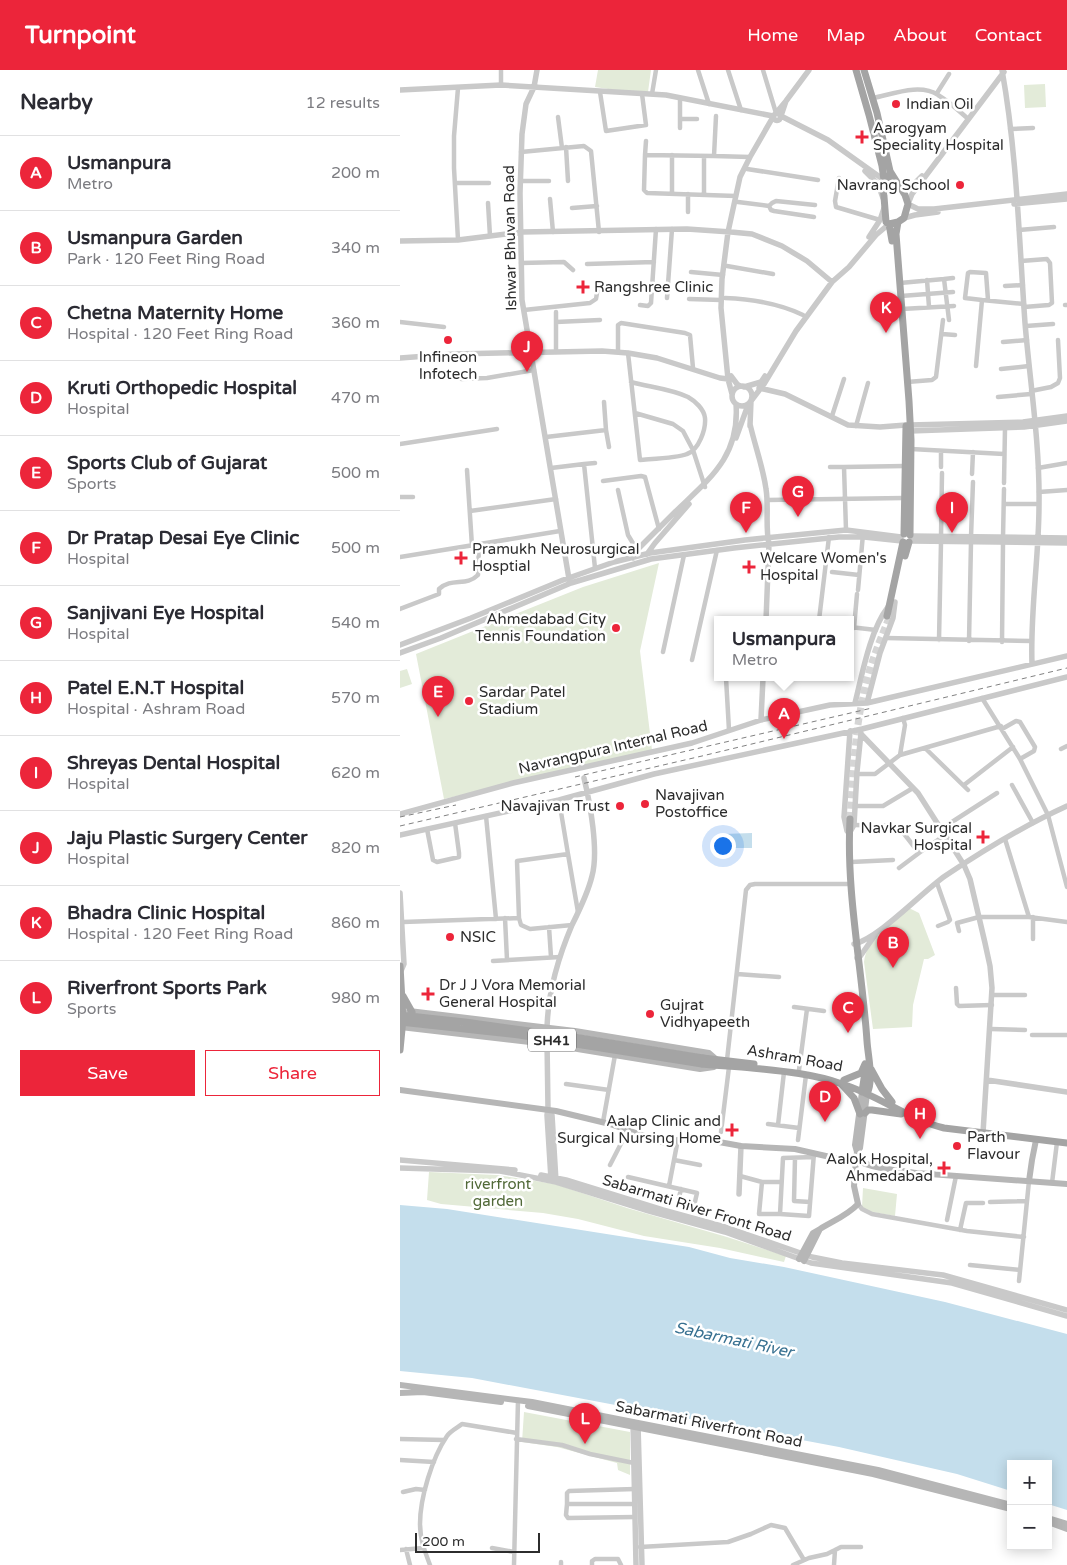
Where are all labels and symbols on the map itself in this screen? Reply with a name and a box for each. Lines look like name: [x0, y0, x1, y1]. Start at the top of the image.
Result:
place label: Indian Oil: [906, 95, 973, 113]
marker: Indian Oil: [890, 98, 902, 110]
place label: Aarogyam Speciality Hospital: [873, 119, 1004, 154]
marker: Aarogyam Speciality Hospital: [855, 130, 869, 144]
street label: Ishwar Bhuvan Road: [500, 165, 520, 311]
place label: Navrang School: [837, 176, 950, 194]
marker: Navrang School: [954, 179, 966, 191]
place label: Rangshree Clinic: [594, 278, 713, 296]
marker: Rangshree Clinic: [576, 280, 590, 294]
pin: K: [870, 292, 902, 333]
pin: J: [511, 331, 543, 372]
marker: Infineon Infotech: [442, 334, 454, 346]
place label: Infineon Infotech: [419, 348, 477, 383]
pin: G: [782, 476, 814, 517]
pin: F: [730, 492, 762, 533]
pin: I: [936, 492, 968, 533]
place label: Pramukh Neurosurgical Hosptial: [472, 540, 640, 575]
place label: Welcare Women's Hospital: [760, 549, 887, 584]
marker: Pramukh Neurosurgical Hosptial: [454, 551, 468, 565]
marker: Welcare Women's Hospital: [742, 560, 756, 574]
place label: Ahmedabad City Tennis Foundation: [475, 610, 606, 645]
marker: Ahmedabad City Tennis Foundation: [610, 622, 622, 634]
pin: E: [422, 676, 454, 717]
place label: Sardar Patel Stadium: [479, 683, 566, 718]
marker: Sardar Patel Stadium: [463, 695, 475, 707]
pin: A: [768, 698, 800, 739]
street label: Navrangpura Internal Road: [517, 716, 709, 778]
place label: Navajivan Postoffice: [655, 786, 728, 821]
place label: Navajivan Trust: [501, 797, 610, 815]
marker: Navajivan Postoffice: [639, 798, 651, 810]
marker: Navajivan Trust: [614, 800, 626, 812]
place label: Navkar Surgical Hospital: [860, 819, 972, 854]
marker: Navkar Surgical Hospital: [976, 830, 990, 844]
your location: [710, 833, 736, 859]
pin: B: [877, 927, 909, 968]
place label: NSIC: [460, 928, 496, 946]
marker: NSIC: [444, 931, 456, 943]
place label: Dr J J Vora Memorial General Hospital: [439, 976, 586, 1011]
marker: Dr J J Vora Memorial General Hospital: [421, 987, 435, 1001]
pin: C: [832, 992, 864, 1033]
place label: Gujrat Vidhyapeeth: [660, 996, 750, 1031]
marker: Gujrat Vidhyapeeth: [644, 1008, 656, 1020]
road number: SH41: [528, 1028, 576, 1052]
street label: Ashram Road: [746, 1041, 844, 1075]
pin: D: [809, 1081, 841, 1122]
pin: H: [904, 1098, 936, 1139]
place label: Aalap Clinic and Surgical Nursing Home: [557, 1112, 721, 1147]
marker: Aalap Clinic and Surgical Nursing Home: [725, 1123, 739, 1137]
place label: Parth Flavour: [967, 1128, 1020, 1163]
marker: Parth Flavour: [951, 1140, 963, 1152]
place label: Aalok Hospital, Ahmedabad: [826, 1150, 933, 1185]
marker: Aalok Hospital, Ahmedabad: [937, 1161, 951, 1175]
street label: Sabarmati River Front Road: [600, 1171, 794, 1245]
park label: riverfront garden: [465, 1175, 532, 1210]
water label: Sabarmati River: [673, 1318, 797, 1363]
street label: Sabarmati Riverfront Road: [614, 1397, 804, 1451]
pin: L: [569, 1403, 601, 1444]
scale bar: [415, 1530, 540, 1553]

